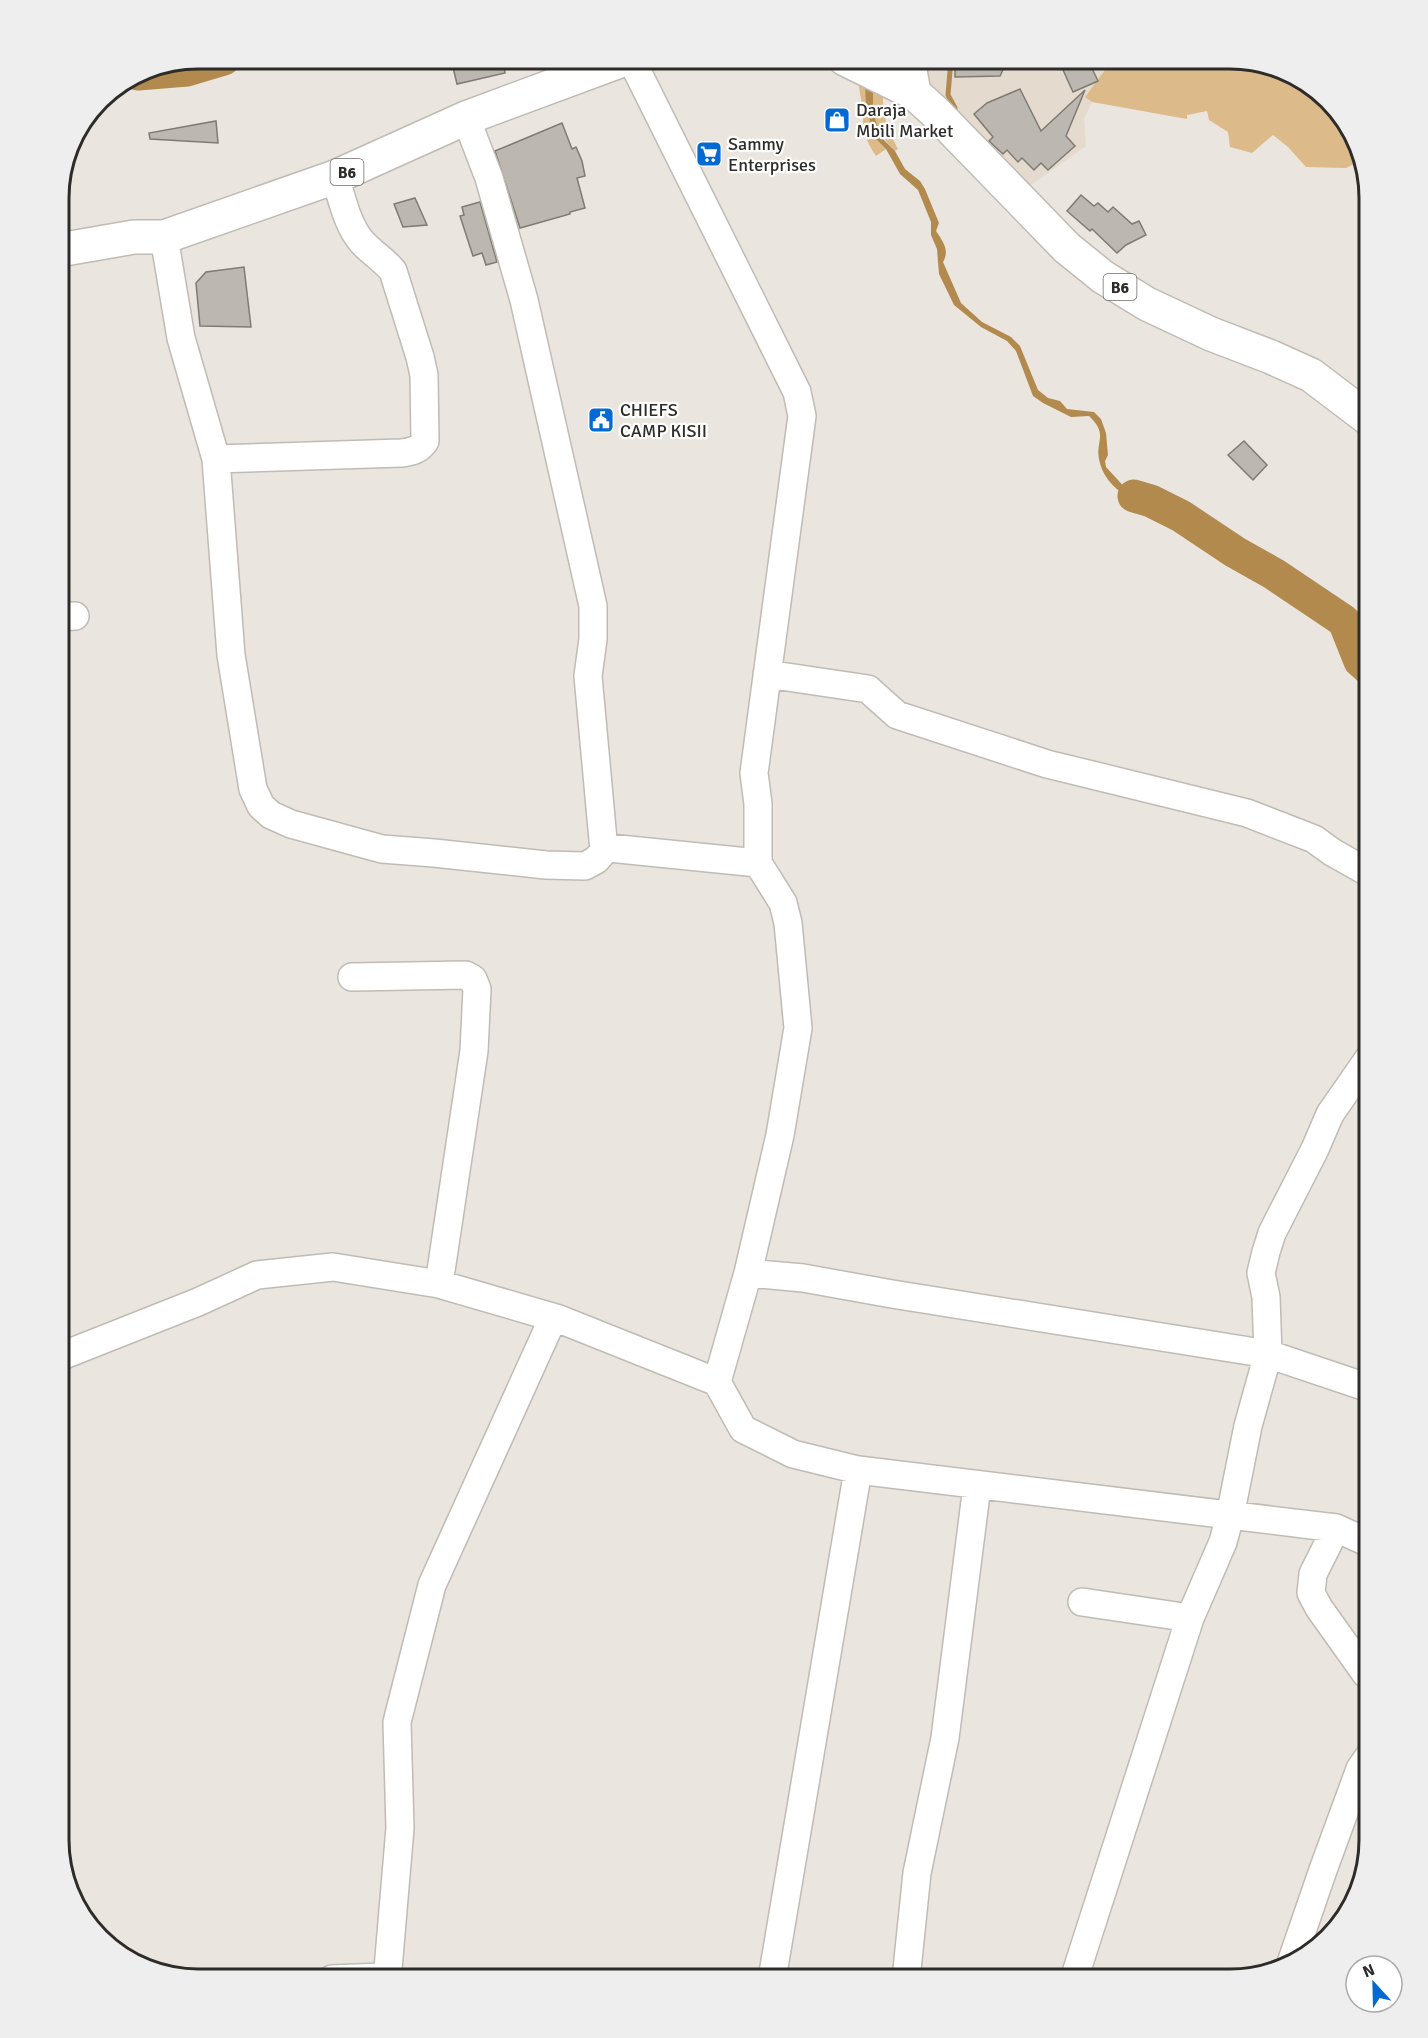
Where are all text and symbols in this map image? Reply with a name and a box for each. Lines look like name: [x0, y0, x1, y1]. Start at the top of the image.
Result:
place label: Daraja Mbili Market: [856, 99, 953, 142]
shop icon: Daraja Mbili Market: [822, 105, 852, 135]
place label: Sammy Enterprises: [728, 133, 816, 176]
supermarket icon: Sammy Enterprises: [694, 139, 724, 169]
road number: B6: [330, 159, 364, 185]
road number: B6: [1104, 274, 1136, 300]
place label: CHIEFS CAMP KISII: [620, 399, 707, 442]
public building icon: CHIEFS CAMP KISII: [586, 405, 616, 435]
north arrow: [1344, 1954, 1404, 2014]
text: N: [1360, 1960, 1378, 1982]

